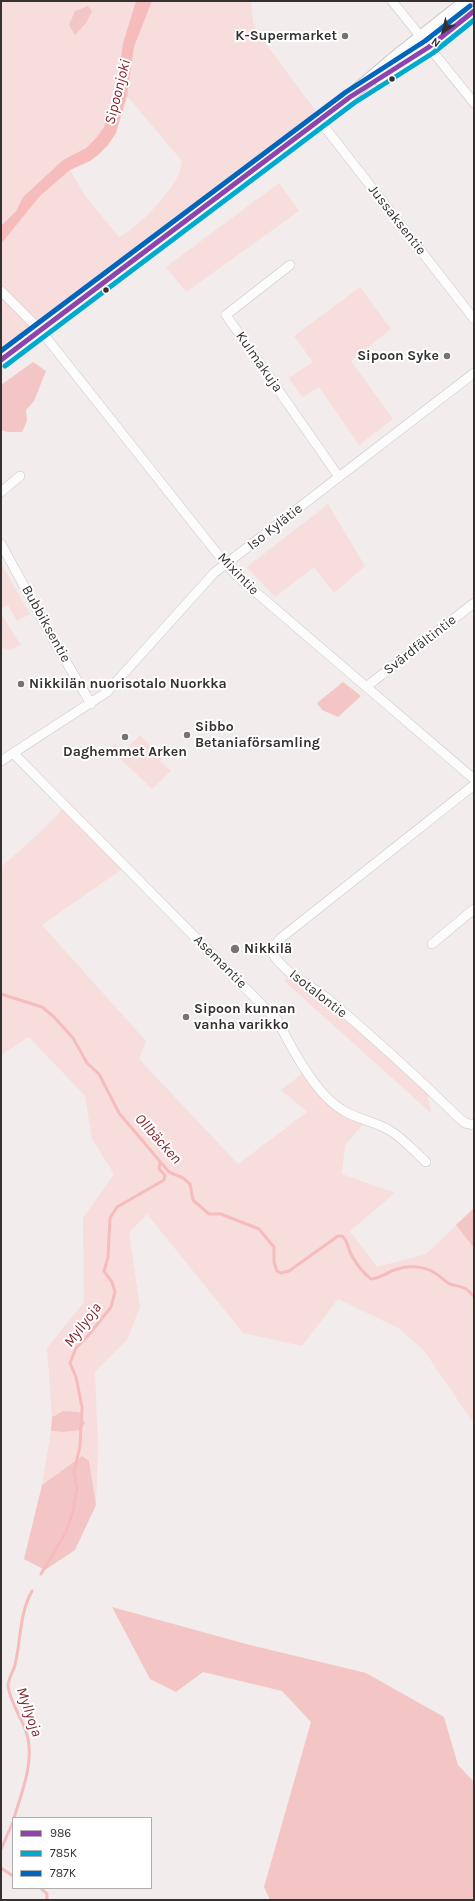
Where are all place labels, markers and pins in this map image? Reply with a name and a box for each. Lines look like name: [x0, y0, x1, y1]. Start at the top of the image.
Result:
place label: K-Supermarket: [235, 28, 337, 44]
marker: K-Supermarket: [340, 31, 350, 41]
unlabelled marker: [387, 74, 397, 84]
unlabelled marker: [101, 285, 111, 295]
place label: Sipoon Syke: [357, 348, 439, 364]
marker: Sipoon Syke: [442, 351, 452, 361]
place label: Nikkilän nuorisotalo Nuorkka: [29, 676, 227, 692]
marker: Nikkilän nuorisotalo Nuorkka: [16, 679, 26, 689]
place label: Sibbo Betaniaförsamling: [195, 719, 320, 752]
marker: Sibbo Betaniaförsamling: [182, 730, 192, 740]
marker: Daghemmet Arken: [120, 732, 130, 742]
place label: Daghemmet Arken: [63, 744, 187, 760]
place label: Nikkilä: [244, 941, 292, 957]
marker: Nikkilä: [229, 943, 241, 955]
place label: Sipoon kunnan vanha varikko: [194, 1001, 296, 1034]
marker: Sipoon kunnan vanha varikko: [181, 1012, 191, 1022]

